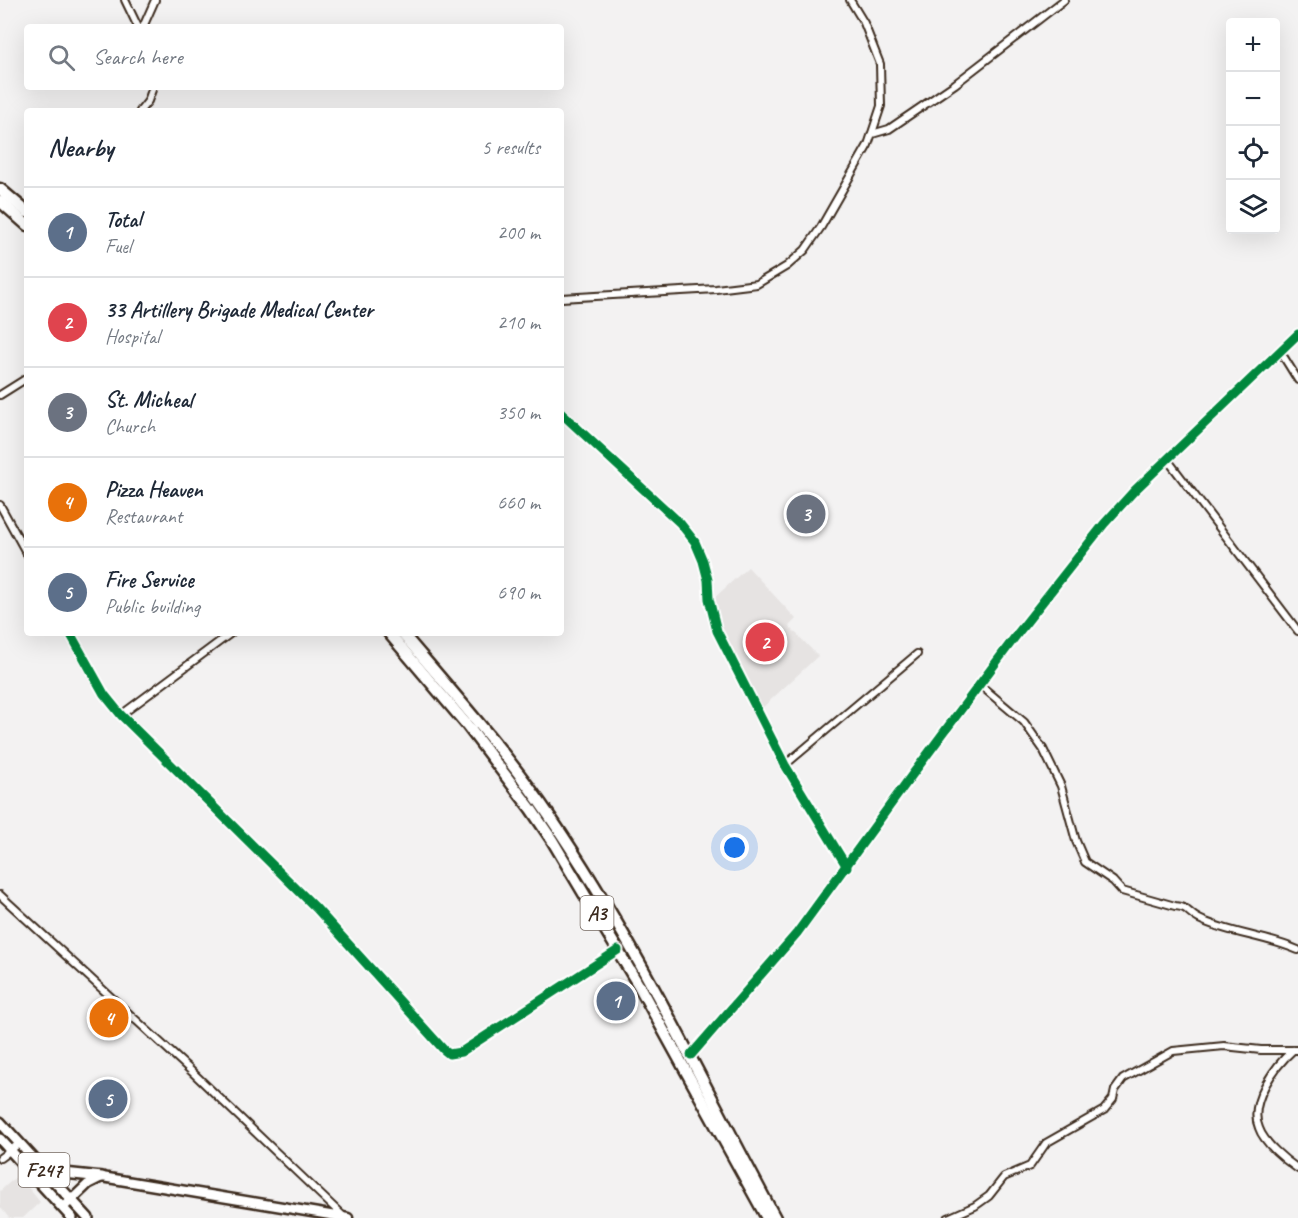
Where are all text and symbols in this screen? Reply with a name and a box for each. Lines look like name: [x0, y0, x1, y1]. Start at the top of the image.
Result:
map controls: [1226, 18, 1280, 234]
button: +: [1226, 18, 1280, 72]
search box: [24, 24, 564, 90]
icon: search: [45, 41, 78, 74]
text: Search here: [93, 43, 183, 71]
button: −: [1226, 72, 1280, 126]
button: locate: [1226, 126, 1280, 180]
text: Nearby: [48, 131, 113, 164]
text: 5 results: [481, 135, 540, 160]
button: layers: [1226, 180, 1280, 234]
text: Total: [105, 206, 141, 234]
text: 1: [63, 220, 72, 245]
text: 200 m: [497, 220, 540, 245]
text: Fuel: [105, 234, 131, 259]
text: 33 Artillery Brigade Medical Center: [105, 296, 373, 324]
text: 2: [63, 310, 72, 335]
text: 210 m: [497, 310, 540, 335]
text: Hospital: [105, 324, 160, 349]
text: St. Micheal: [105, 386, 193, 414]
text: 3: [63, 400, 72, 425]
text: 350 m: [497, 400, 540, 425]
text: Church: [105, 414, 155, 439]
text: Pizza Heaven: [105, 476, 203, 504]
text: 4: [63, 490, 72, 515]
text: 660 m: [497, 490, 540, 515]
pin: 3: [786, 492, 826, 536]
text: Restaurant: [105, 504, 182, 529]
text: Fire Service: [105, 566, 193, 594]
text: 5: [63, 580, 72, 605]
text: 690 m: [497, 580, 540, 605]
text: Public building: [105, 594, 200, 619]
pin: 2: [746, 620, 784, 664]
your location: [720, 833, 749, 862]
road number: A3: [580, 896, 614, 930]
pin: 1: [596, 978, 636, 1024]
pin: 4: [90, 996, 128, 1040]
pin: 5: [88, 1076, 128, 1122]
road number: F247: [18, 1153, 70, 1187]

